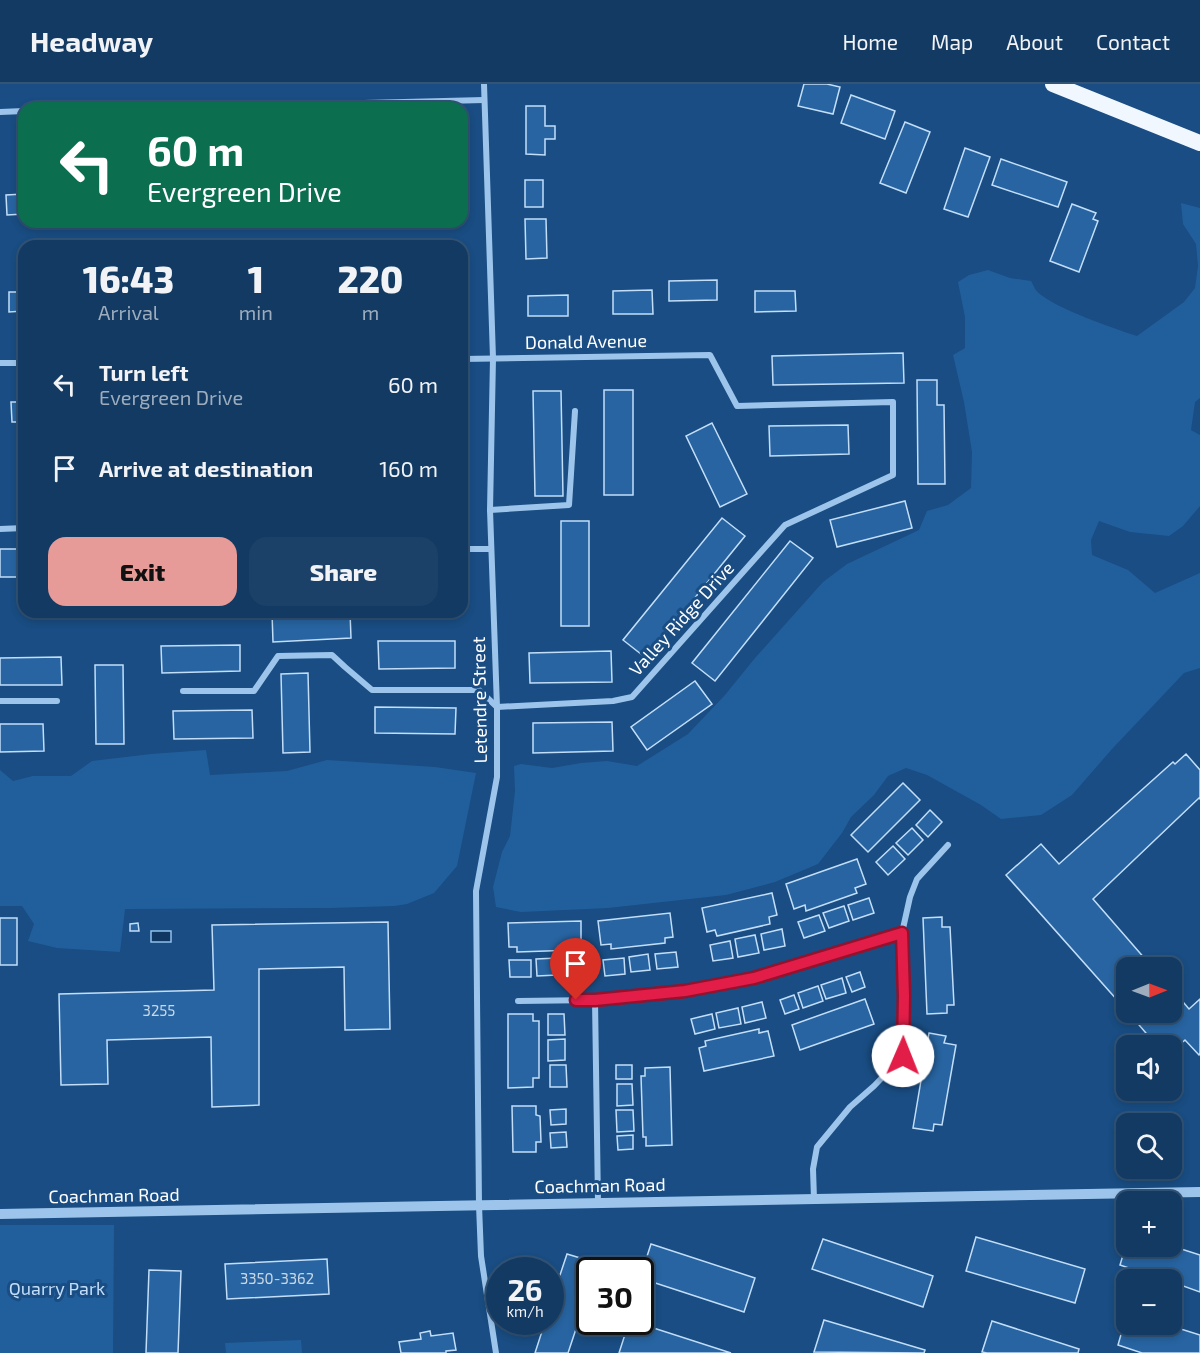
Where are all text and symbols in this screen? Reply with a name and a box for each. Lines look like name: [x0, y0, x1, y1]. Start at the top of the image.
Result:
text: Headway: [30, 24, 153, 58]
text: Home: [842, 29, 898, 54]
text: Map: [931, 29, 973, 54]
text: About: [1006, 29, 1063, 54]
text: Contact: [1096, 29, 1170, 54]
text: 60 m: [147, 124, 244, 174]
icon: left: [48, 126, 126, 204]
text: Evergreen Drive: [147, 175, 342, 207]
text: 16:43: [83, 257, 174, 300]
text: 1: [248, 257, 264, 300]
text: 220: [338, 257, 403, 300]
text: Arrival: [98, 300, 159, 324]
text: min: [239, 300, 273, 324]
text: m: [362, 300, 379, 324]
street label: Donald Avenue: [525, 329, 647, 353]
text: Turn left: [99, 359, 188, 385]
icon: left: [48, 368, 81, 401]
text: 60 m: [388, 371, 438, 397]
text: Evergreen Drive: [99, 385, 243, 409]
icon: arrive: [48, 452, 81, 485]
text: Arrive at destination: [99, 455, 313, 481]
text: 160 m: [379, 455, 438, 481]
button: Exit: [48, 537, 237, 606]
button: Share: [249, 537, 438, 606]
street label: Valley Ridge Drive: [624, 557, 738, 680]
street label: Letendre Street: [467, 636, 491, 764]
pin: [550, 938, 601, 1000]
icon: arrive: [559, 947, 592, 980]
north arrow: [1116, 957, 1182, 1023]
map controls: [1116, 957, 1182, 1335]
house number: 3255: [143, 1001, 175, 1019]
position arrow: [871, 1024, 935, 1088]
button: sound: [1116, 1035, 1182, 1101]
button: search: [1116, 1113, 1182, 1179]
street label: Coachman Road: [534, 1173, 666, 1197]
street label: Coachman Road: [48, 1183, 180, 1207]
button: +: [1116, 1191, 1182, 1257]
speed limit sign: 30: [576, 1257, 654, 1335]
house number: 3350-3362: [240, 1269, 314, 1287]
button: −: [1116, 1269, 1182, 1335]
text: 26: [507, 1271, 543, 1307]
park label: Quarry Park: [9, 1277, 105, 1299]
text: km/h: [506, 1302, 544, 1320]

